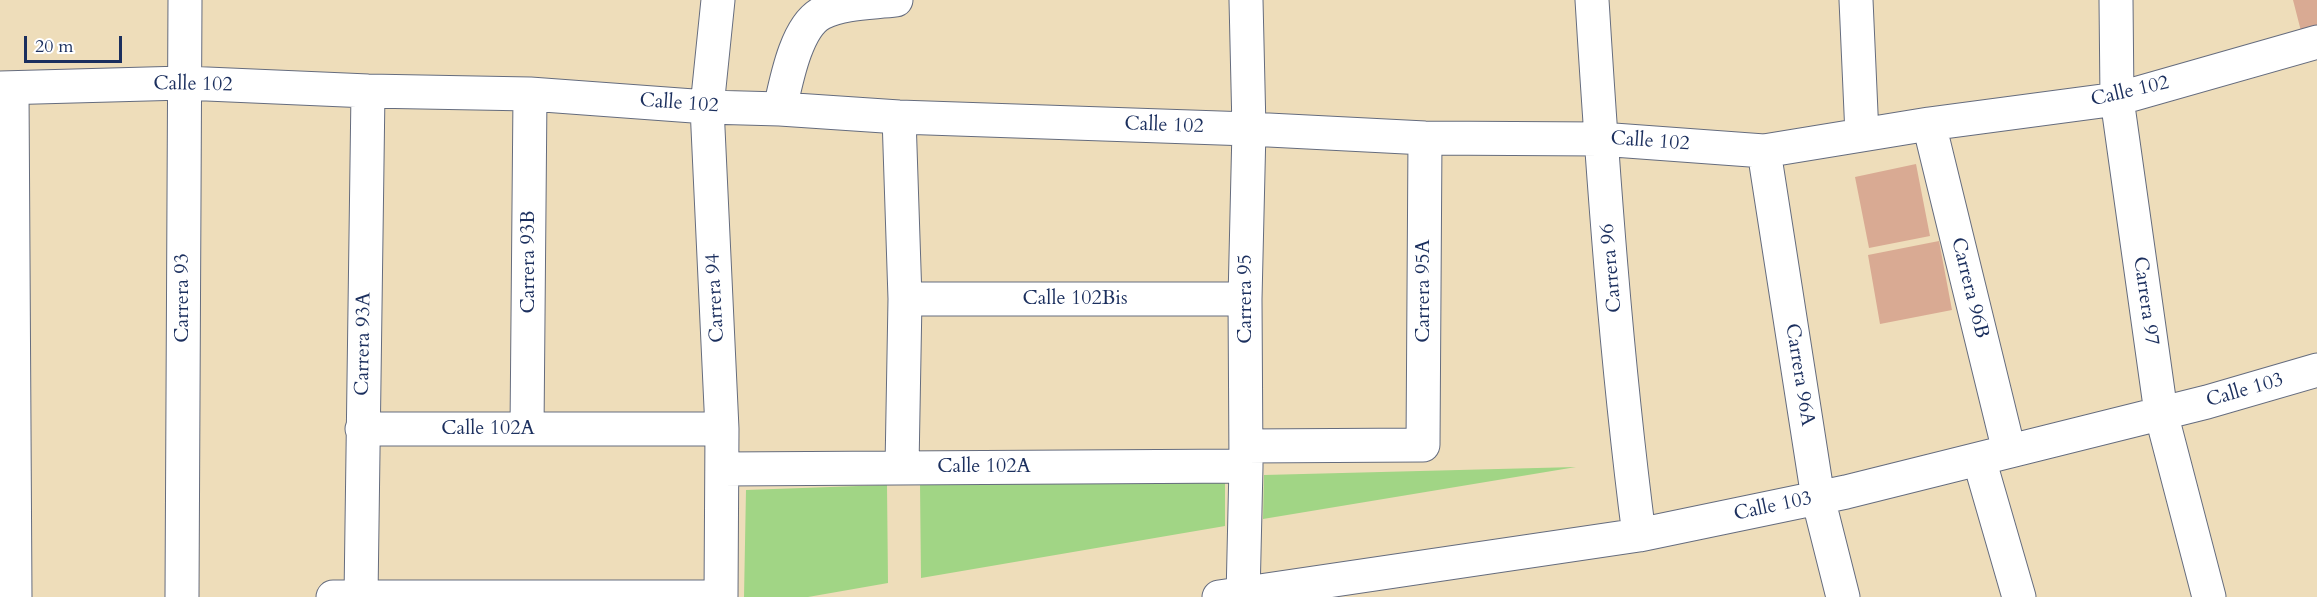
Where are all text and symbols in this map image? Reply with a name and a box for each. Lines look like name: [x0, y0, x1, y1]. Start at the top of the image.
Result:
scale bar: [27, 24, 124, 62]
text: 20 m: [35, 34, 74, 59]
street label: Calle 102: [2089, 71, 2171, 113]
street label: Calle 102: [153, 72, 233, 98]
street label: Calle 102: [639, 89, 719, 119]
street label: Calle 102: [1124, 113, 1204, 139]
street label: Calle 102: [1610, 127, 1690, 157]
street label: Carrera 93B: [517, 211, 541, 313]
street label: Carrera 96: [1596, 222, 1628, 314]
street label: Carrera 96B: [1945, 235, 1993, 341]
street label: Carrera 95A: [1412, 239, 1436, 343]
street label: Carrera 93: [171, 253, 195, 343]
street label: Carrera 94: [702, 253, 730, 343]
street label: Carrera 95: [1234, 254, 1258, 344]
street label: Carrera 97: [2127, 255, 2163, 347]
street label: Calle 102Bis: [1022, 287, 1128, 311]
street label: Carrera 93A: [351, 292, 377, 396]
street label: Carrera 96A: [1779, 322, 1819, 428]
street label: Calle 103: [2204, 369, 2286, 413]
street label: Calle 102A: [441, 417, 535, 441]
street label: Calle 102A: [937, 455, 1031, 479]
street label: Calle 103: [1732, 487, 1814, 527]

